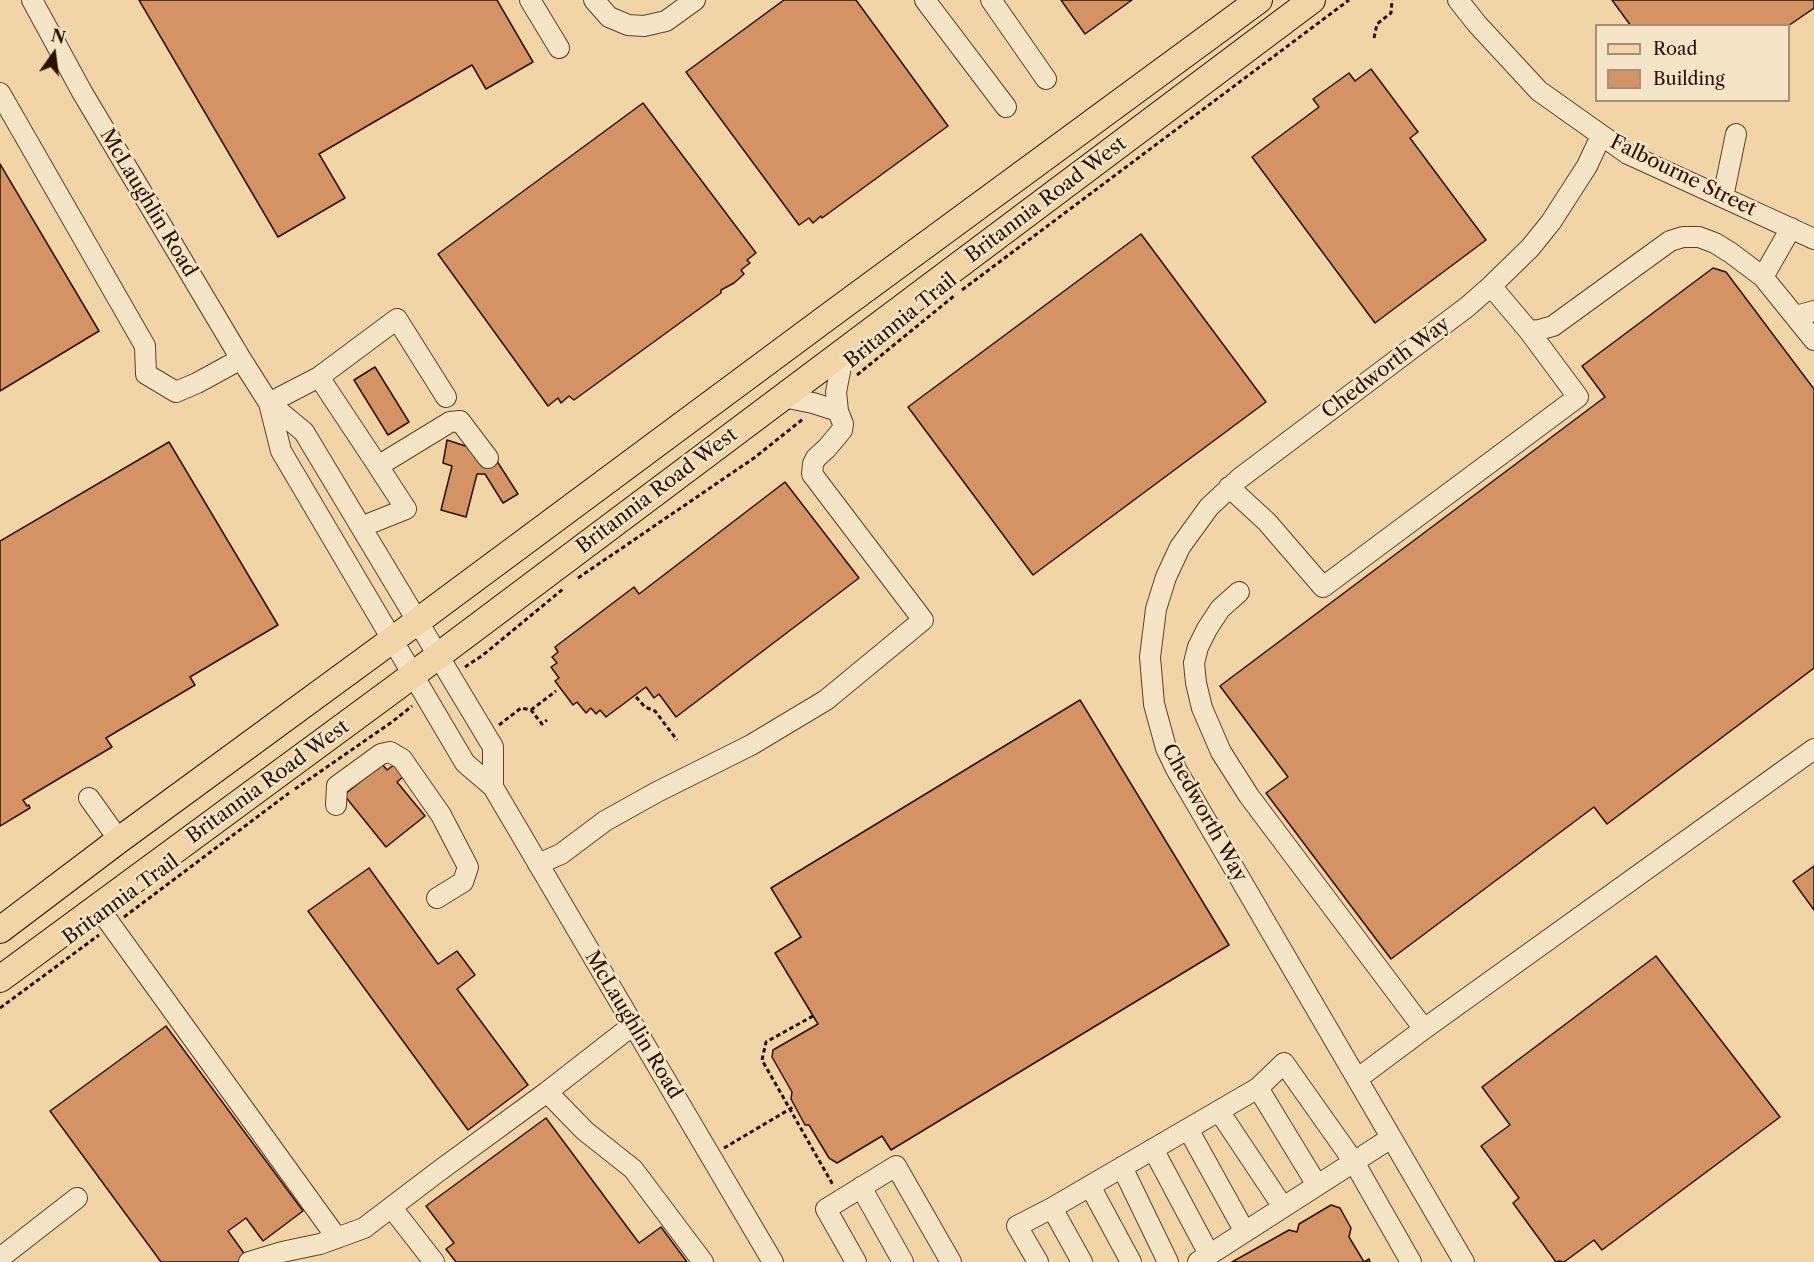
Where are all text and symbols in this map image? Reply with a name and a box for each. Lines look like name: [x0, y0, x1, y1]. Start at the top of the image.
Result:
north arrow: [24, 24, 84, 84]
legend: [1595, 24, 1790, 102]
text: N: [49, 25, 68, 48]
text: Road: [1653, 38, 1698, 60]
text: Building: [1653, 68, 1725, 90]
street label: McLaughlin Road: [94, 125, 202, 281]
street label: Falbourne Street: [1606, 130, 1760, 222]
street label: Britannia Road West: [961, 132, 1131, 268]
street label: Britannia Trail: [840, 268, 962, 374]
street label: Chedworth Way: [1317, 312, 1455, 424]
street label: Britannia Road West: [572, 423, 742, 559]
street label: Britannia Road West: [182, 715, 354, 849]
street label: Chedworth Way: [1156, 740, 1252, 886]
street label: Britannia Trail: [58, 850, 184, 950]
street label: McLaughlin Road: [579, 947, 687, 1103]

